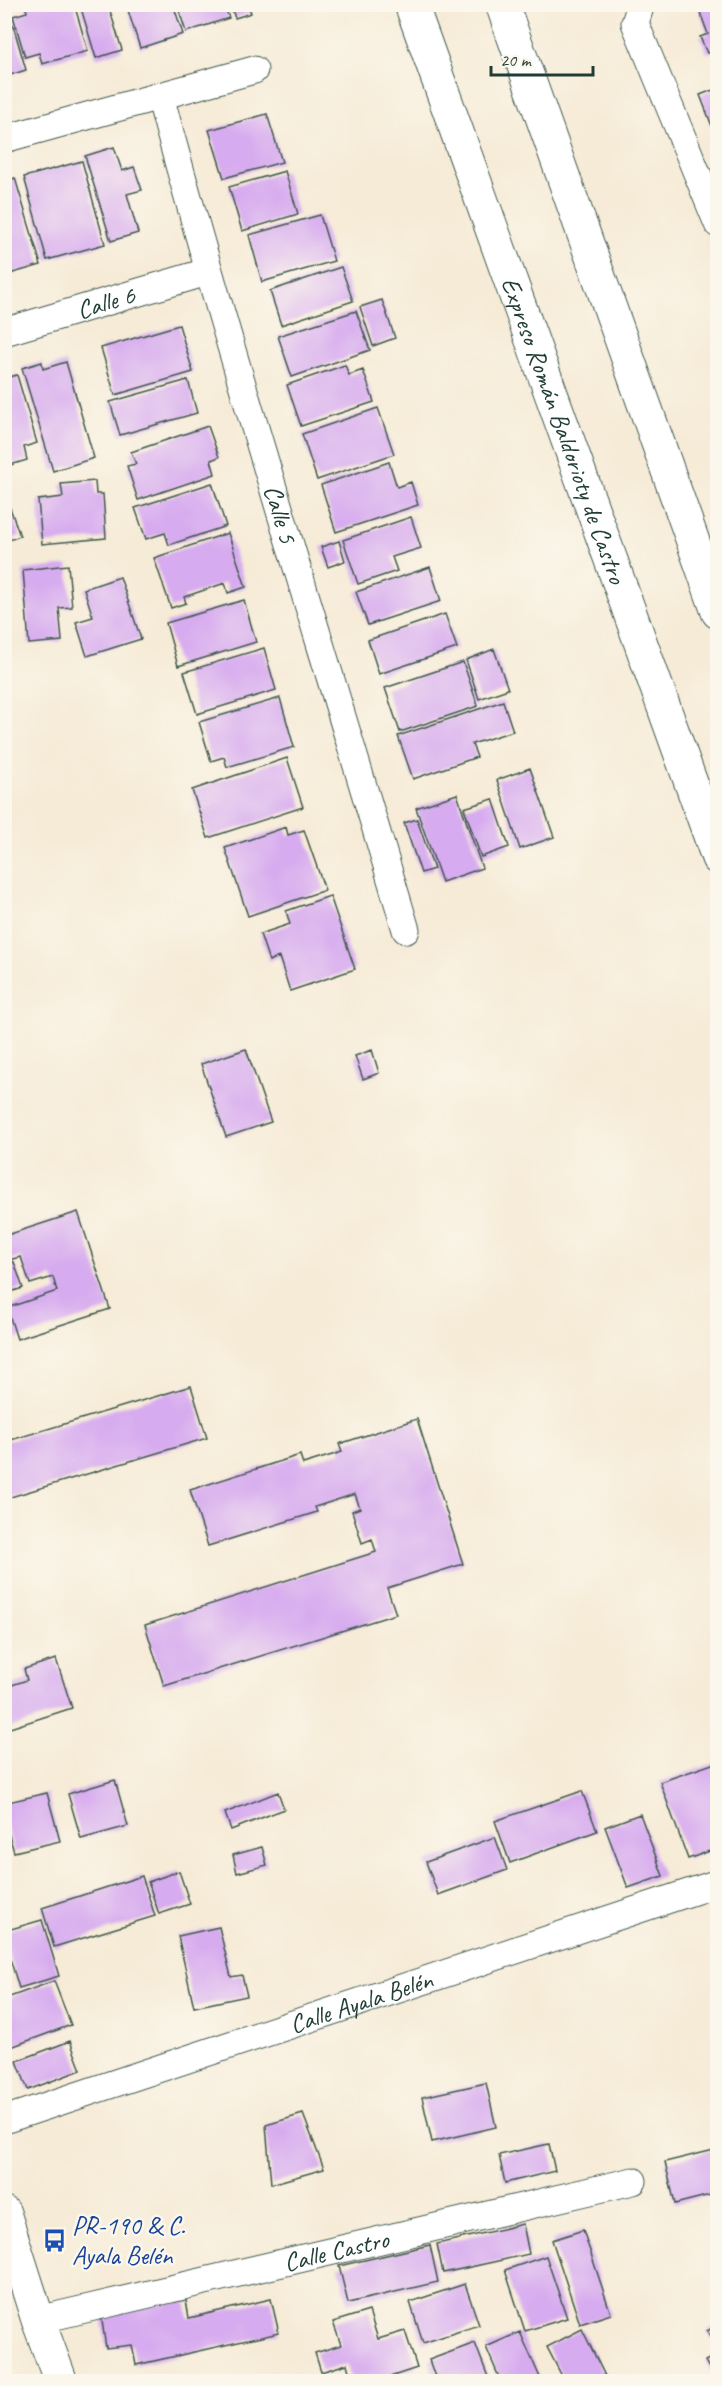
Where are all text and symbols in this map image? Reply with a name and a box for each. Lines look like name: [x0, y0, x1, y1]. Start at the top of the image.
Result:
scale bar: [491, 39, 593, 77]
text: 20 m: [500, 49, 533, 71]
street label: Expreso Román Baldorioty de Castro: [494, 273, 635, 590]
street label: Calle 6: [73, 278, 140, 327]
street label: Calle 5: [256, 481, 305, 548]
street label: Calle Ayala Belén: [285, 1963, 438, 2041]
place label: PR-190 & C. Ayala Belén: [72, 2209, 186, 2272]
street label: Calle Castro: [280, 2222, 393, 2279]
bus stop icon: PR-190 & C. Ayala Belén: [41, 2227, 67, 2253]

